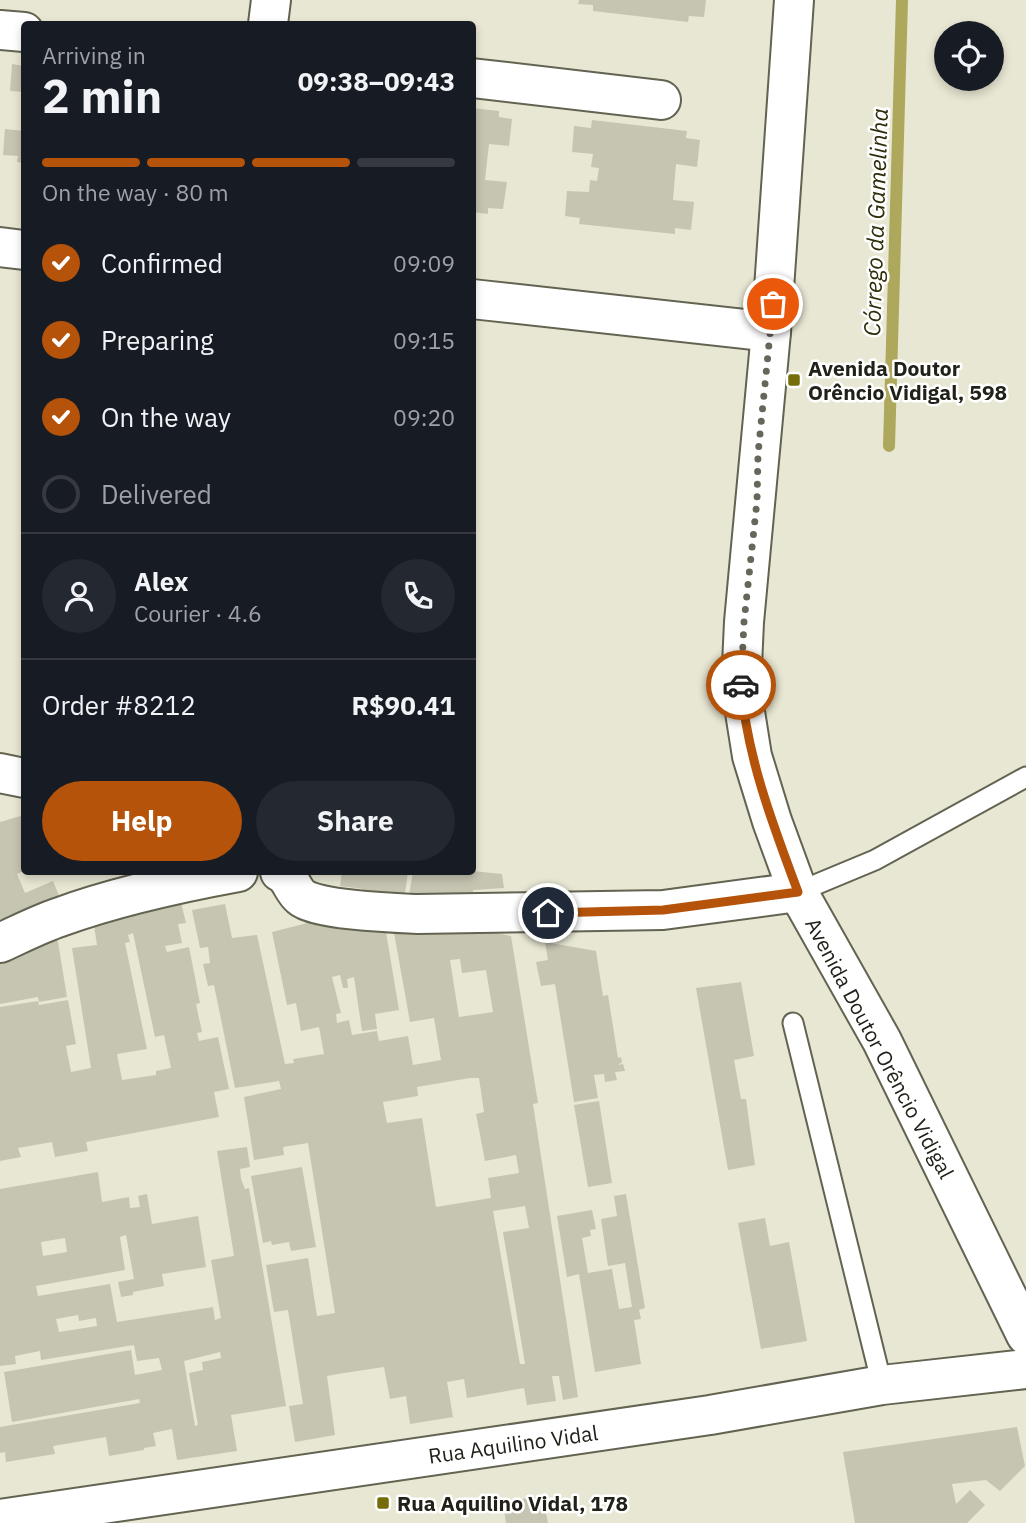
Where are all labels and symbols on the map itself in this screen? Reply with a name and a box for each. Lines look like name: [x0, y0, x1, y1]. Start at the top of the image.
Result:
water label: Córrego da Gamelinha: [856, 107, 894, 337]
pin: [743, 274, 803, 334]
place label: Avenida Doutor Orêncio Vidigal, 598: [808, 354, 1007, 406]
marker: Avenida Doutor Orêncio Vidigal, 598: [786, 372, 802, 388]
courier: [706, 650, 776, 720]
pin: [518, 883, 578, 943]
street label: Avenida Doutor Orêncio Vidigal: [799, 913, 961, 1184]
street label: Rua Aquilino Vidal: [426, 1418, 600, 1470]
place label: Rua Aquilino Vidal, 178: [397, 1489, 628, 1517]
marker: Rua Aquilino Vidal, 178: [375, 1495, 391, 1511]

